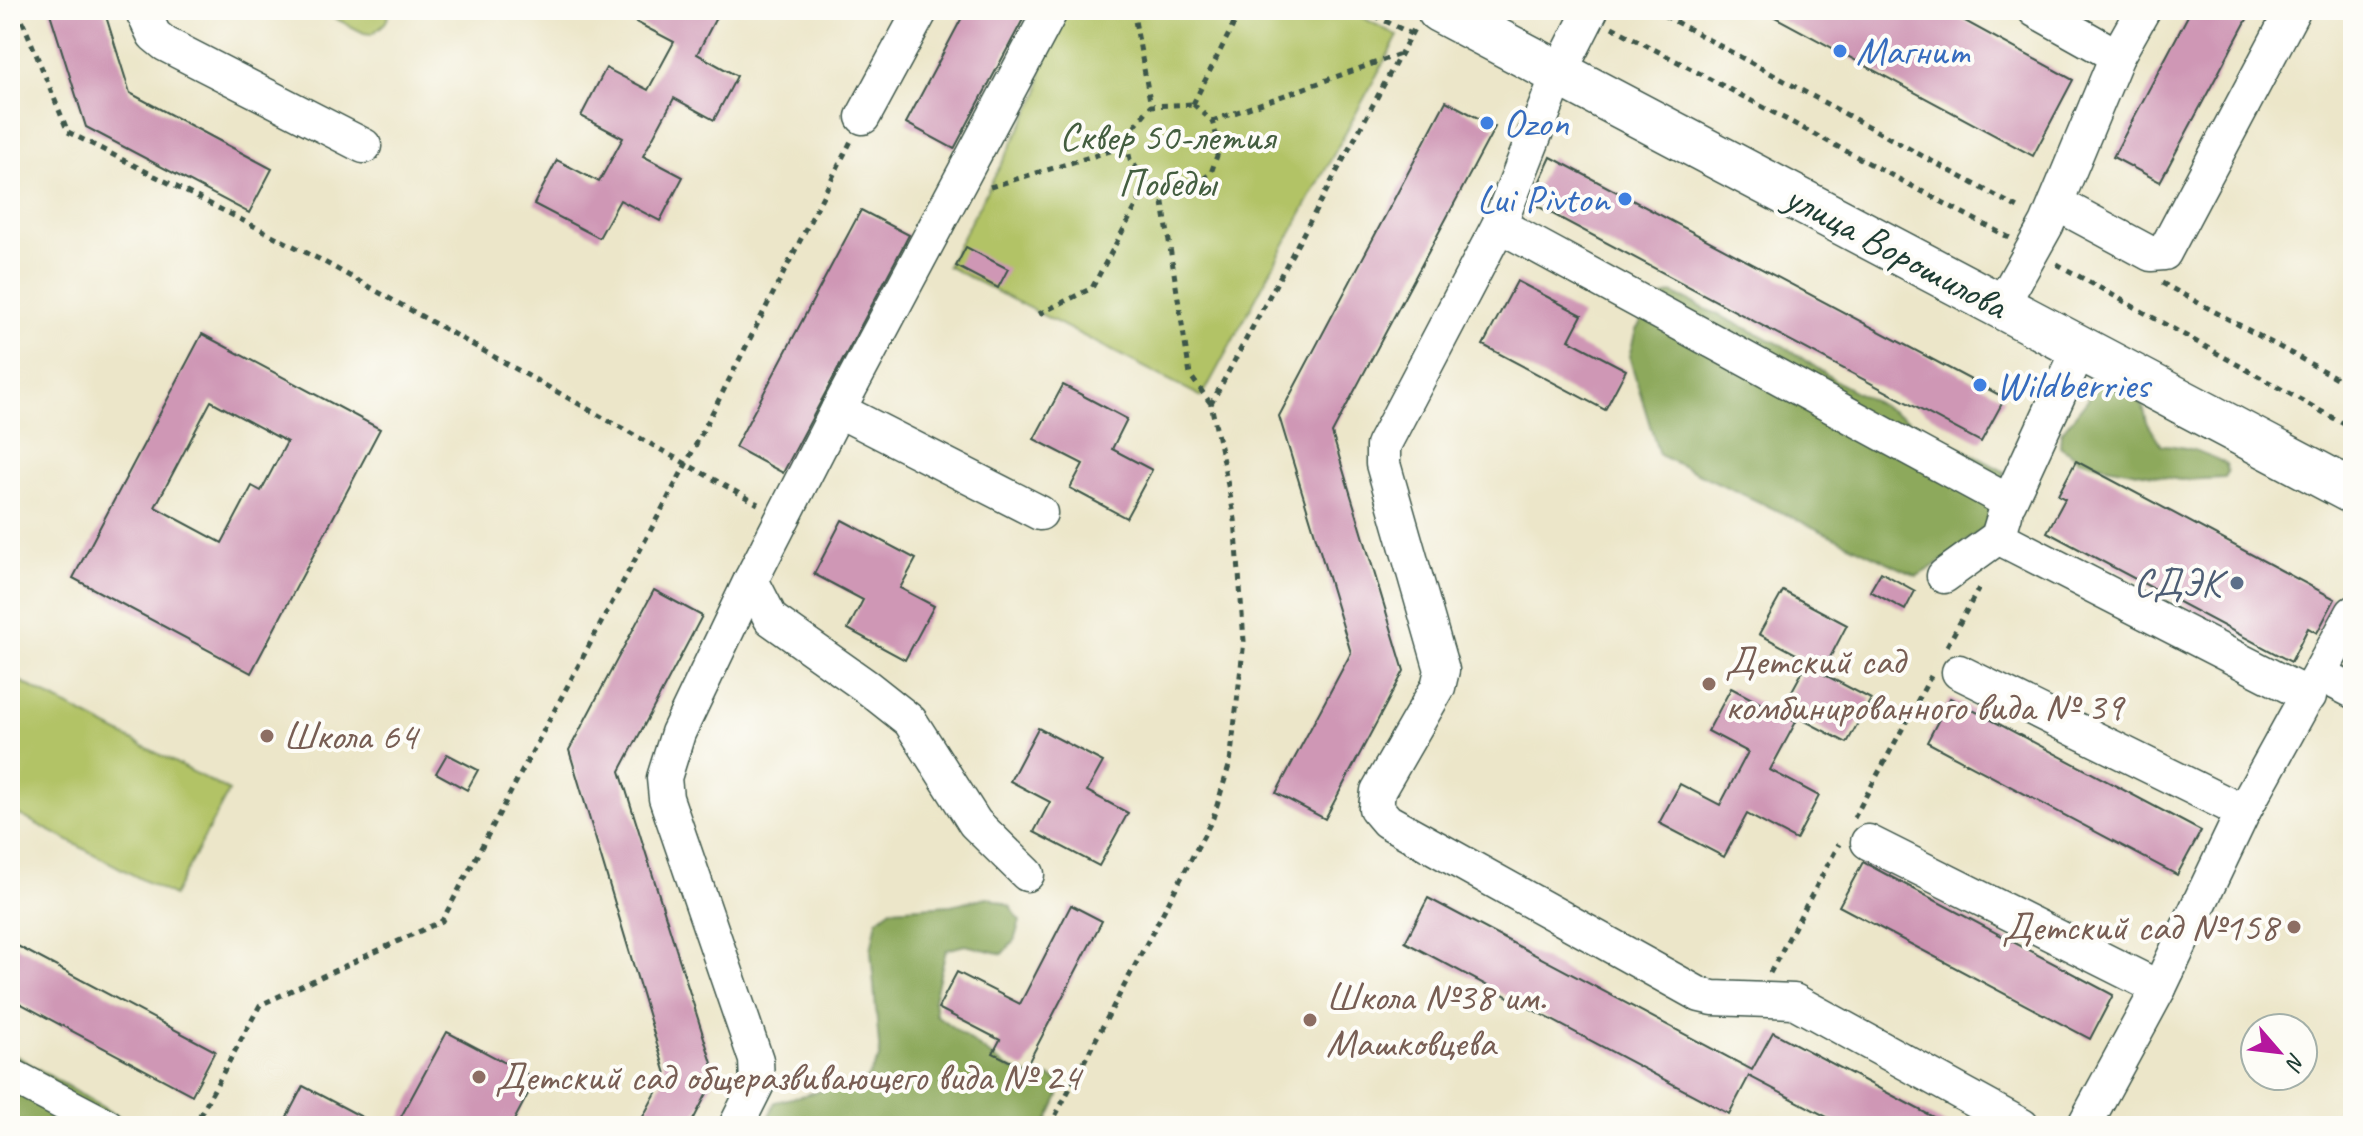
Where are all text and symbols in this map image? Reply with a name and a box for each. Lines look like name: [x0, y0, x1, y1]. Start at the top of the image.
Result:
place label: Магнит: [1856, 26, 1971, 76]
marker: Магнит: [1831, 42, 1849, 60]
place label: Ozon: [1503, 98, 1570, 148]
park label: Сквер 50-летия Победы: [1059, 112, 1278, 208]
marker: Ozon: [1478, 114, 1496, 132]
street label: улица Ворошилова: [1775, 171, 2018, 332]
place label: Lui Pivton: [1477, 174, 1611, 224]
marker: Lui Pivton: [1616, 190, 1634, 208]
place label: Wildberries: [1996, 360, 2153, 410]
marker: Wildberries: [1971, 376, 1989, 394]
place label: СДЭК: [2133, 558, 2229, 608]
marker: СДЭК: [2228, 574, 2246, 592]
place label: Детский сад комбинированного вида № 39: [1725, 636, 2126, 732]
marker: Детский сад комбинированного вида № 39: [1700, 675, 1718, 693]
place label: Школа 64: [283, 711, 421, 761]
marker: Школа 64: [258, 727, 276, 745]
place label: Детский сад №158: [2002, 902, 2282, 952]
marker: Детский сад №158: [2285, 918, 2303, 936]
place label: Школа №38 им. Машковцева: [1326, 972, 1546, 1068]
marker: Школа №38 им. Машковцева: [1301, 1011, 1319, 1029]
north arrow: [2239, 1012, 2319, 1092]
text: N: [2279, 1048, 2311, 1076]
place label: Детский сад общеразвивающего вида № 24: [495, 1052, 1084, 1102]
marker: Детский сад общеразвивающего вида № 24: [470, 1068, 488, 1086]

